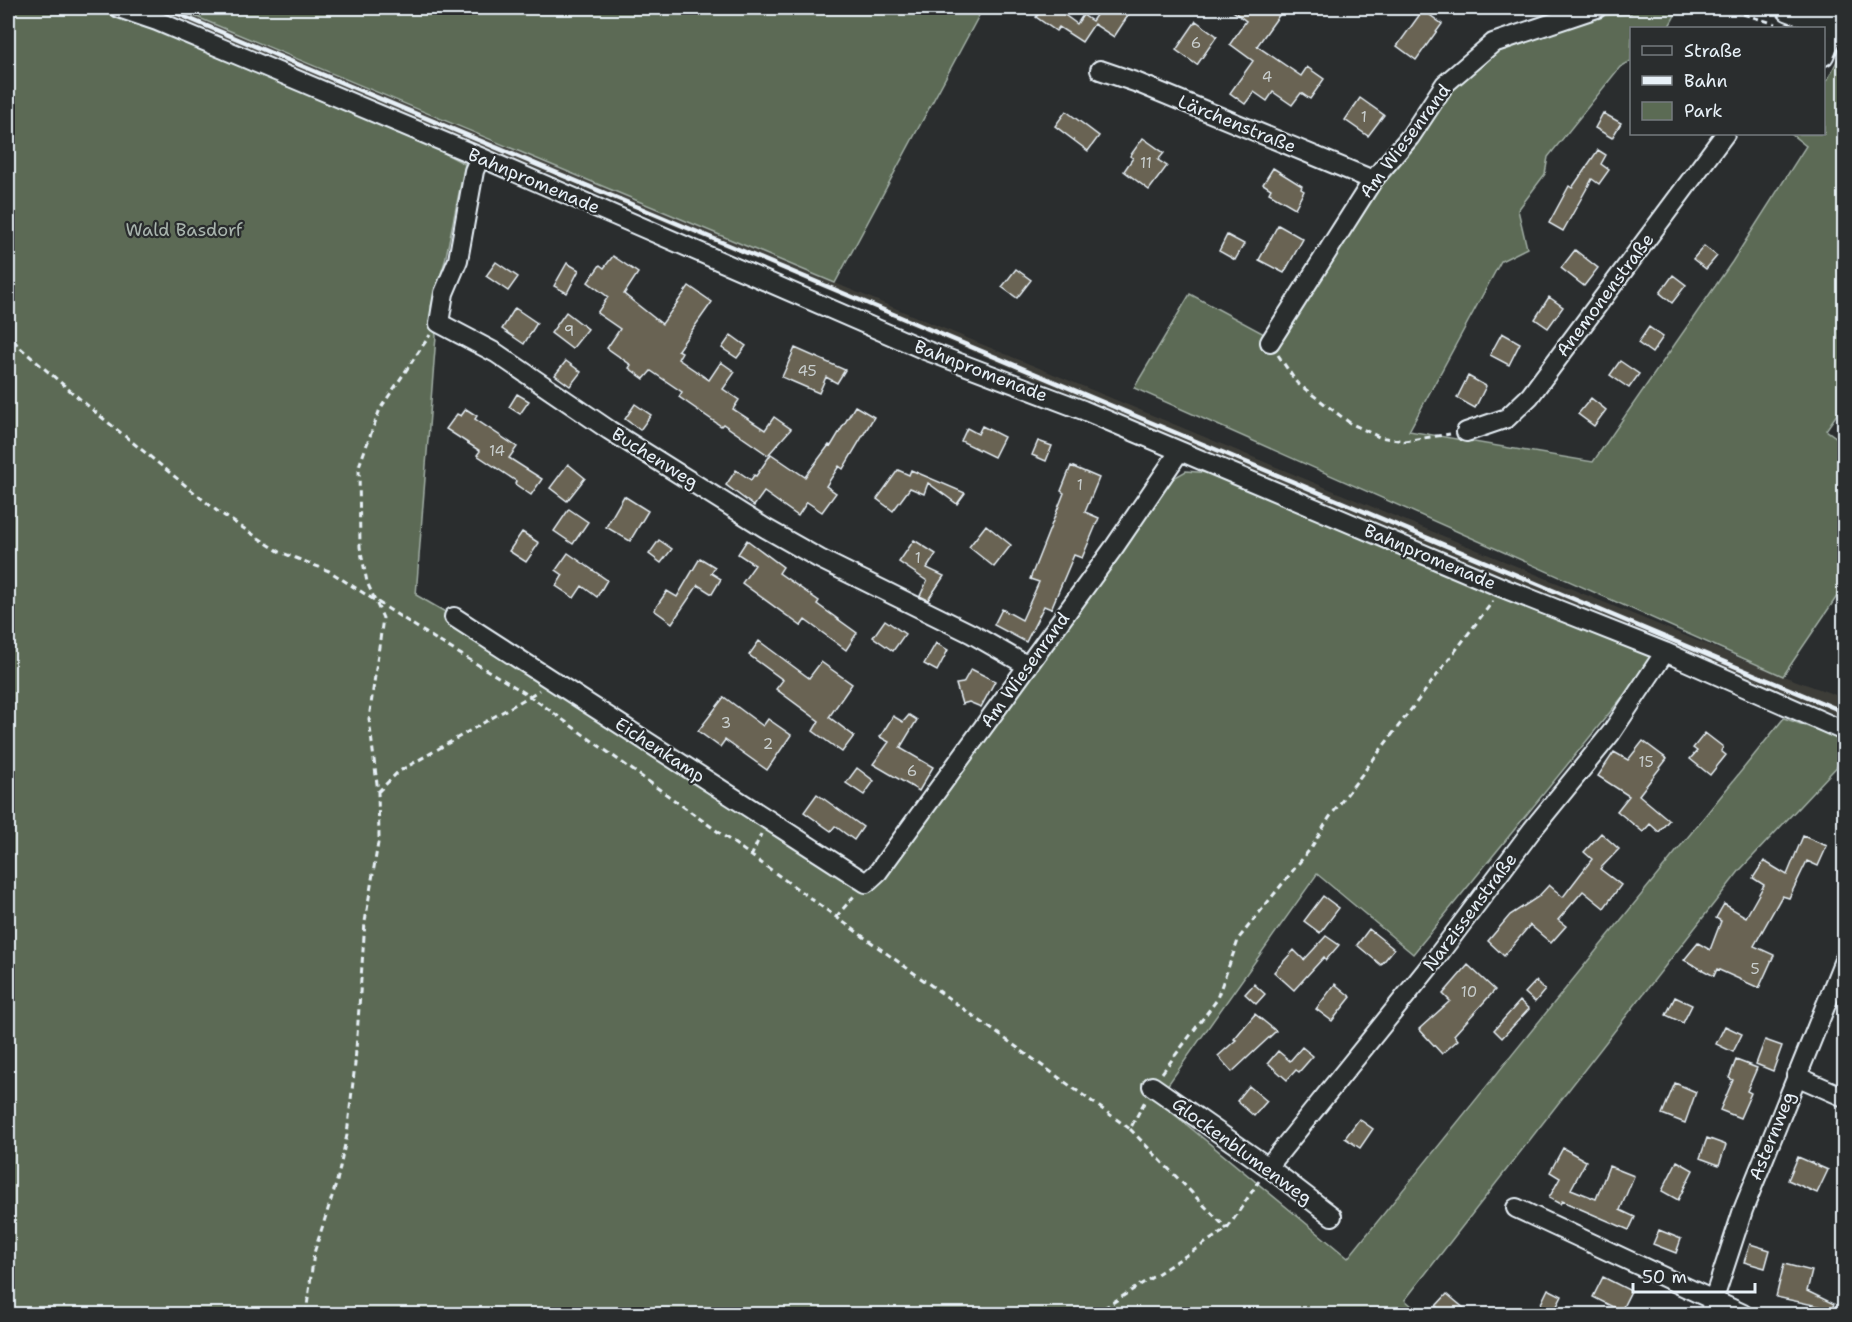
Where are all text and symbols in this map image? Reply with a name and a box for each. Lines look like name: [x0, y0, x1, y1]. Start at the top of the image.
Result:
legend: [1630, 27, 1825, 135]
house number: 6: [1191, 33, 1201, 53]
text: Straße: [1684, 39, 1742, 63]
house number: 4: [1262, 67, 1272, 87]
text: Bahn: [1684, 69, 1728, 93]
street label: Am Wiesenrand: [1354, 79, 1456, 203]
street label: Lärchenstraße: [1174, 89, 1300, 159]
text: Park: [1684, 99, 1723, 123]
house number: 1: [1361, 107, 1367, 127]
street label: Bahnpromenade: [464, 142, 604, 220]
house number: 11: [1140, 153, 1152, 173]
park label: Wald Basdorf: [125, 218, 243, 242]
street label: Anemonenstraße: [1551, 228, 1659, 362]
house number: 9: [564, 321, 574, 341]
street label: Bahnpromenade: [911, 335, 1051, 407]
house number: 45: [797, 361, 817, 381]
street label: Buchenweg: [607, 422, 703, 494]
house number: 14: [489, 441, 505, 461]
house number: 1: [1077, 475, 1083, 495]
street label: Bahnpromenade: [1360, 518, 1500, 596]
house number: 1: [915, 548, 921, 568]
street label: Am Wiesenrand: [975, 608, 1075, 732]
street label: Eichenkamp: [610, 712, 710, 788]
house number: 3: [721, 713, 731, 733]
house number: 2: [763, 734, 773, 754]
house number: 15: [1638, 752, 1654, 772]
house number: 6: [907, 761, 917, 781]
street label: Narzissenstraße: [1418, 848, 1522, 976]
house number: 5: [1750, 959, 1760, 979]
house number: 10: [1461, 982, 1477, 1002]
street label: Asternweg: [1743, 1088, 1801, 1184]
street label: Glockenblumenweg: [1167, 1092, 1317, 1210]
scale bar: [1633, 1256, 1754, 1294]
text: 50 m: [1642, 1265, 1687, 1289]

